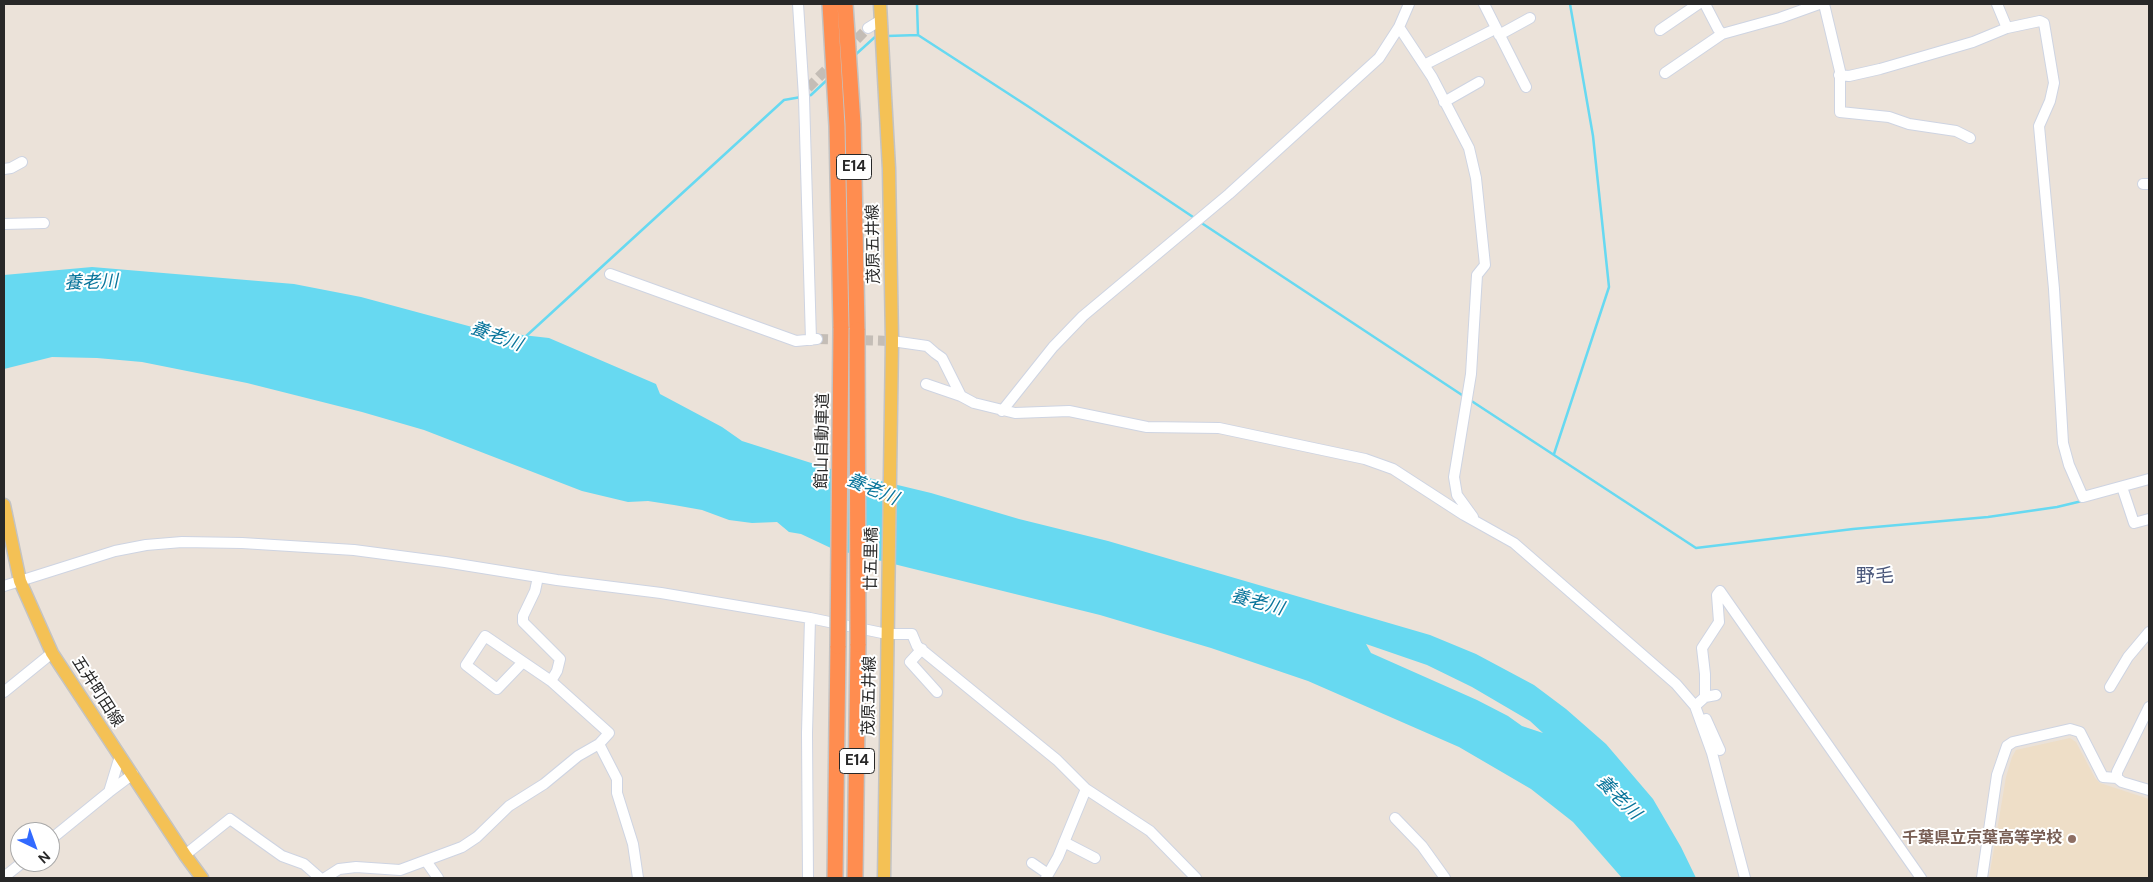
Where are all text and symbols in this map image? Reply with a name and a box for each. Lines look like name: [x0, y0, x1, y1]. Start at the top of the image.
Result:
road number: E14: [836, 154, 872, 180]
street label: 茂原五井線: [864, 204, 884, 284]
water label: 養老川: [64, 271, 118, 295]
water label: 養老川: [467, 318, 525, 356]
street label: 館山自動車道: [813, 393, 833, 489]
water label: 養老川: [843, 470, 901, 510]
street label: 廿五里橋: [862, 527, 882, 591]
district label: 野毛: [1856, 566, 1894, 588]
water label: 養老川: [1228, 586, 1286, 620]
street label: 五井町田線: [67, 653, 127, 731]
street label: 茂原五井線: [860, 656, 880, 736]
road number: E14: [840, 748, 874, 774]
water label: 養老川: [1591, 771, 1645, 825]
north arrow: [10, 822, 60, 872]
place label: 千葉県立京葉高等学校: [1902, 829, 2062, 849]
marker: 千葉県立京葉高等学校: [2066, 833, 2078, 845]
text: N: [35, 847, 54, 868]

